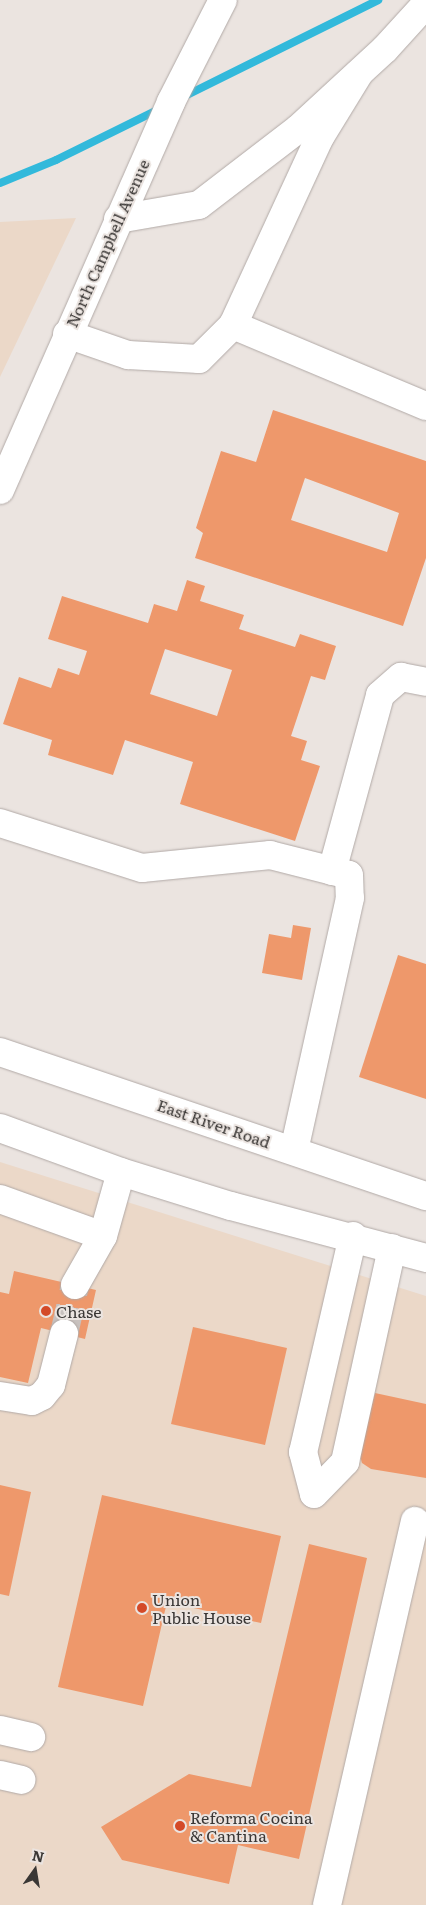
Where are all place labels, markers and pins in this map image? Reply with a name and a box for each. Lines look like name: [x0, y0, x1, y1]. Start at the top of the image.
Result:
place label: Chase: [56, 1301, 102, 1321]
marker: Chase: [40, 1305, 52, 1317]
place label: Union Public House: [152, 1589, 251, 1627]
marker: Union Public House: [136, 1602, 148, 1614]
place label: Reforma Cocina & Cantina: [190, 1807, 313, 1845]
marker: Reforma Cocina & Cantina: [174, 1820, 186, 1832]

